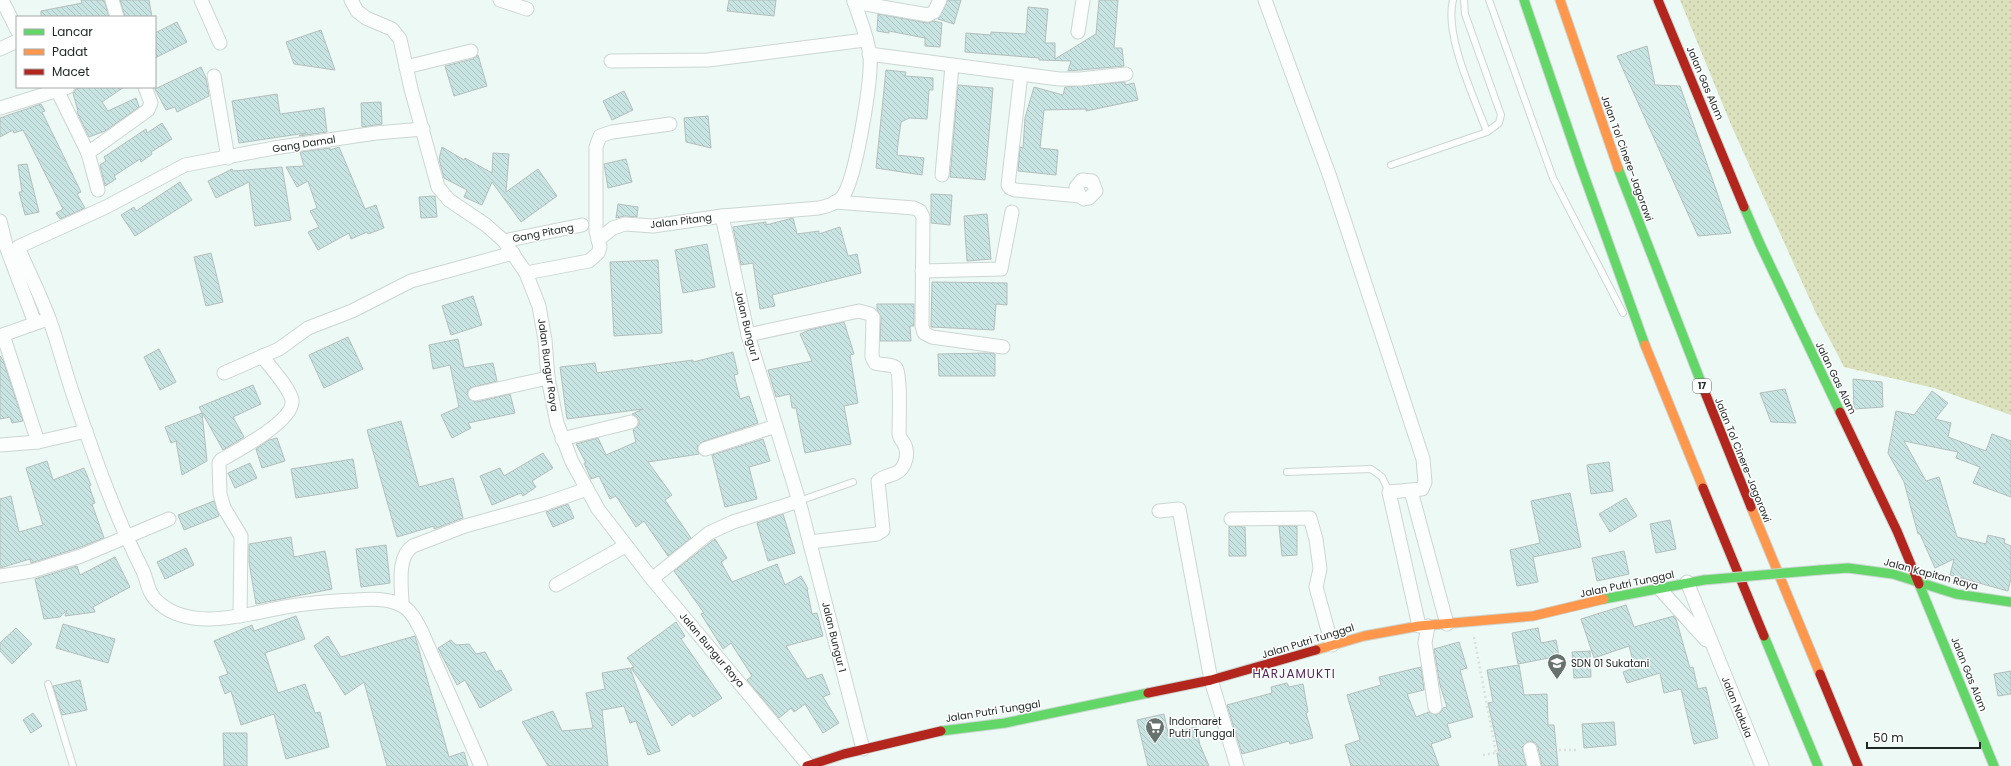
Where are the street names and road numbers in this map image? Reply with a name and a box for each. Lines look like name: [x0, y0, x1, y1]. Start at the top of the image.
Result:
street label: Jalan Gas Alam: [1683, 44, 1727, 122]
street label: Jalan Tol Cinere–Jagorawi: [1597, 93, 1657, 223]
street label: Gang Damal: [271, 132, 337, 156]
street label: Jalan Pitang: [649, 210, 713, 232]
street label: Gang Pitang: [511, 220, 575, 246]
street label: Jalan Bungur 1: [731, 289, 763, 363]
street label: Jalan Bungur Raya: [534, 317, 562, 413]
street label: Jalan Gas Alam: [1812, 339, 1860, 417]
road number: 17: [1693, 379, 1711, 393]
street label: Jalan Tol Cinere–Jagorawi: [1711, 395, 1775, 525]
street label: Jalan Kapitan Raya: [1882, 554, 1980, 594]
street label: Jalan Putri Tunggal: [1578, 567, 1676, 601]
street label: Jalan Bungur 1: [818, 600, 850, 674]
street label: Jalan Bungur Raya: [676, 609, 748, 691]
street label: Jalan Putri Tunggal: [1260, 620, 1356, 662]
street label: Jalan Gas Alam: [1947, 635, 1991, 713]
street label: Jalan Nakula: [1718, 674, 1756, 740]
street label: Jalan Putri Tunggal: [944, 696, 1042, 726]

